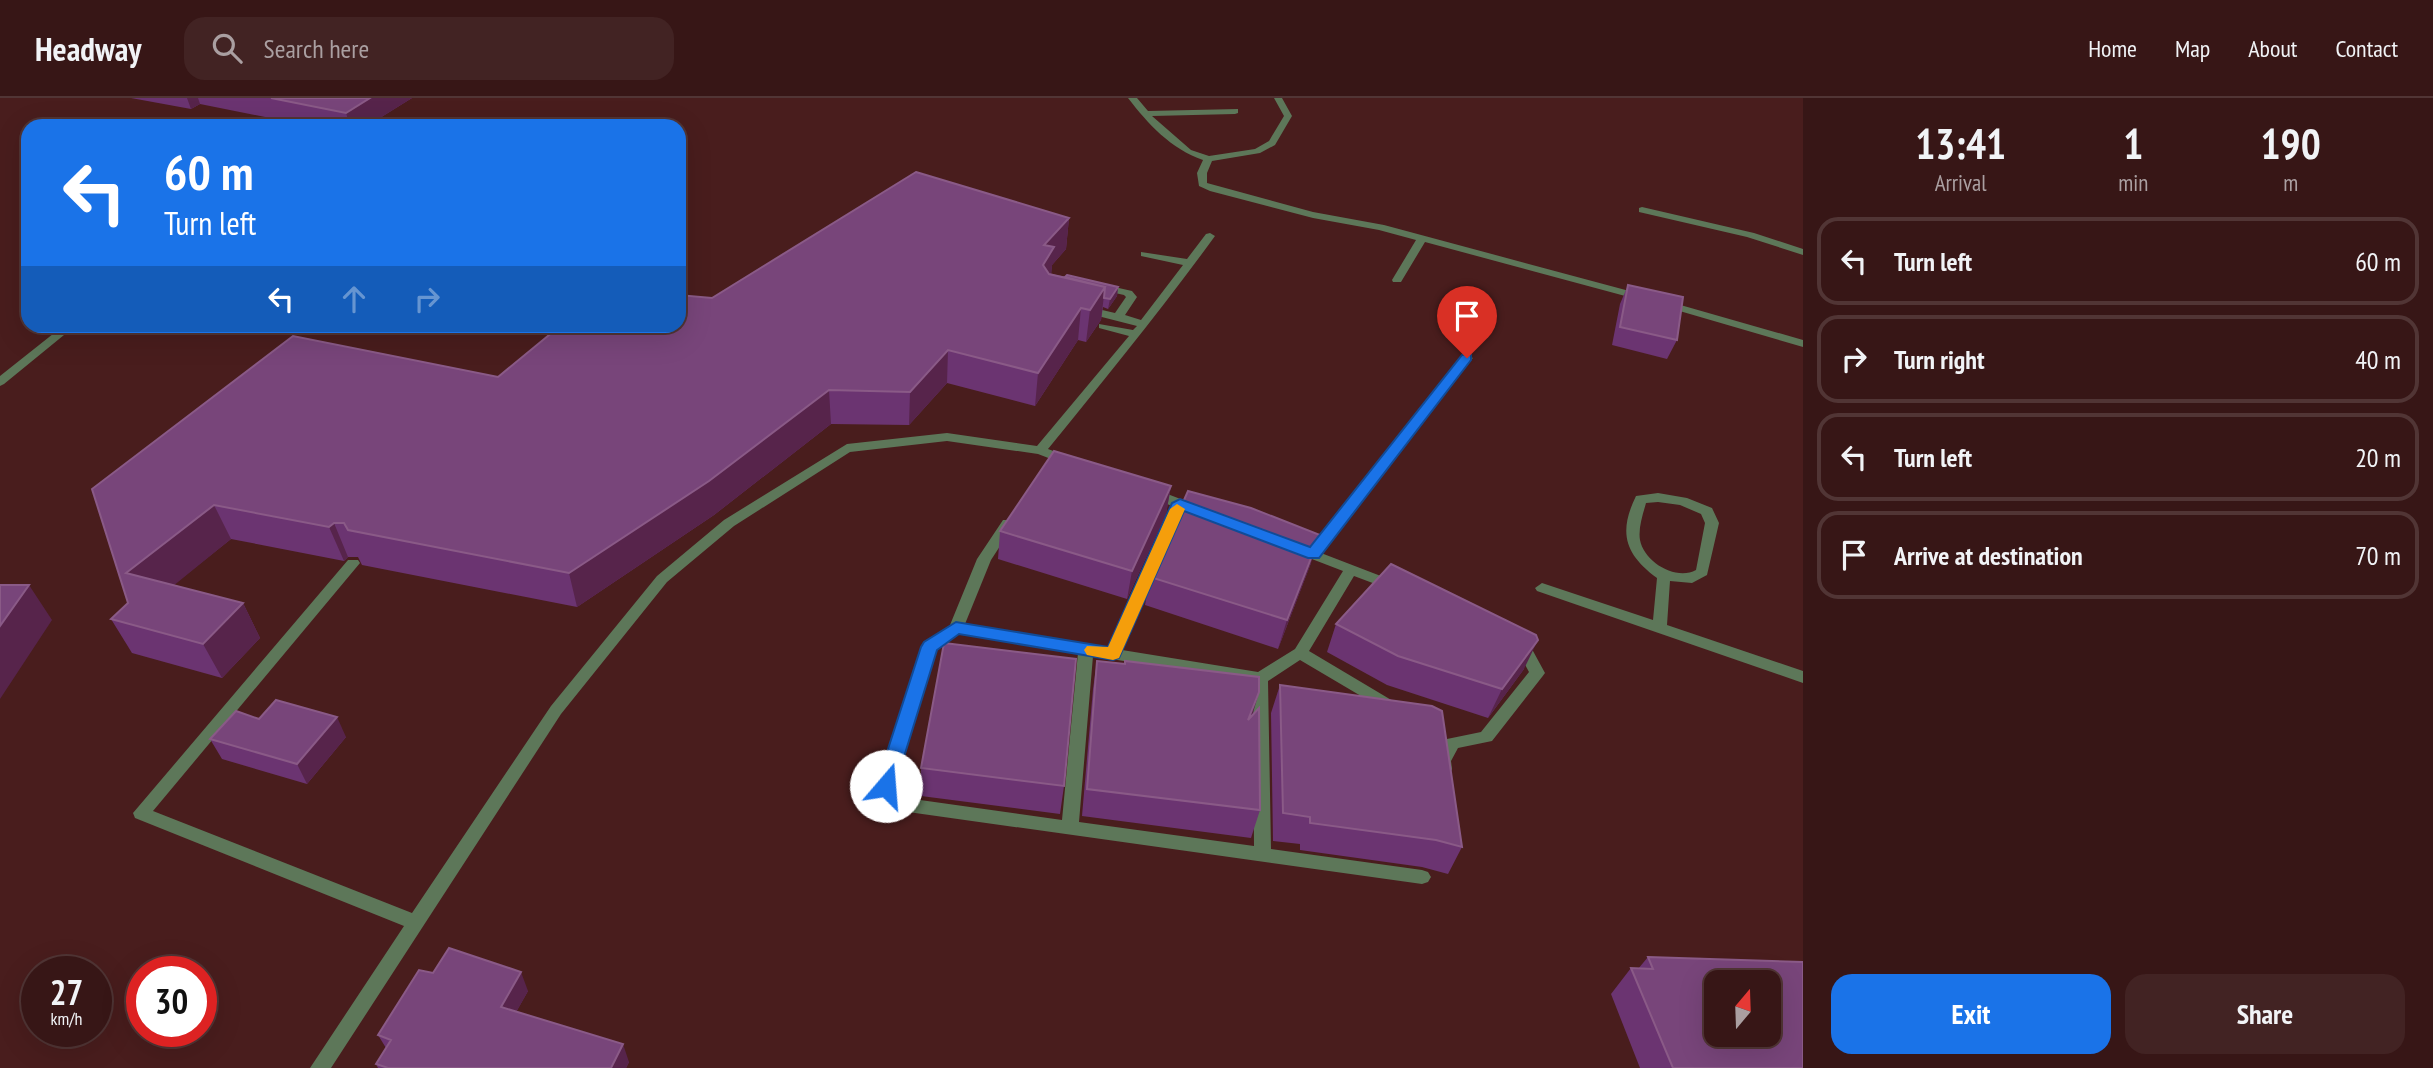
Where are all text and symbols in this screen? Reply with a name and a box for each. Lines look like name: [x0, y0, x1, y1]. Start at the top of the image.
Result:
search box: [184, 17, 674, 80]
text: Headway: [35, 27, 142, 70]
icon: search: [208, 29, 246, 67]
text: Search here: [264, 32, 369, 65]
text: Home: [2088, 33, 2137, 64]
text: Map: [2175, 33, 2210, 64]
text: About: [2248, 33, 2297, 64]
text: Contact: [2335, 33, 2398, 64]
text: 13:41: [1915, 116, 2006, 171]
text: 1: [2123, 116, 2143, 171]
text: 190: [2261, 116, 2321, 171]
text: 60 m: [164, 140, 253, 204]
icon: left: [49, 147, 140, 238]
text: Arrival: [1935, 168, 1987, 197]
text: min: [2118, 168, 2148, 197]
text: m: [2283, 168, 2298, 197]
text: Turn left: [164, 202, 256, 244]
icon: left: [1835, 242, 1873, 280]
text: Turn left: [1894, 245, 1972, 278]
text: 60 m: [2355, 245, 2401, 278]
icon: left: [262, 280, 300, 318]
icon: ahead: [335, 280, 373, 318]
icon: right: [408, 280, 446, 318]
pin: [1437, 286, 1497, 358]
icon: arrive: [1448, 297, 1486, 335]
icon: right: [1835, 340, 1873, 378]
text: Turn right: [1894, 343, 1985, 376]
text: 40 m: [2355, 343, 2401, 376]
icon: left: [1835, 438, 1873, 476]
text: Turn left: [1894, 441, 1972, 474]
text: 20 m: [2355, 441, 2401, 474]
icon: arrive: [1835, 536, 1873, 574]
text: Arrive at destination: [1894, 539, 2083, 572]
text: 70 m: [2355, 539, 2401, 572]
position arrow: [849, 749, 923, 823]
speed limit sign: 30: [126, 956, 217, 1047]
text: 27: [50, 969, 83, 1015]
north arrow: [1704, 970, 1782, 1046]
map controls: [1704, 970, 1781, 1047]
button: Exit: [1831, 974, 2111, 1054]
button: Share: [2125, 974, 2405, 1054]
text: km/h: [51, 1007, 82, 1030]

